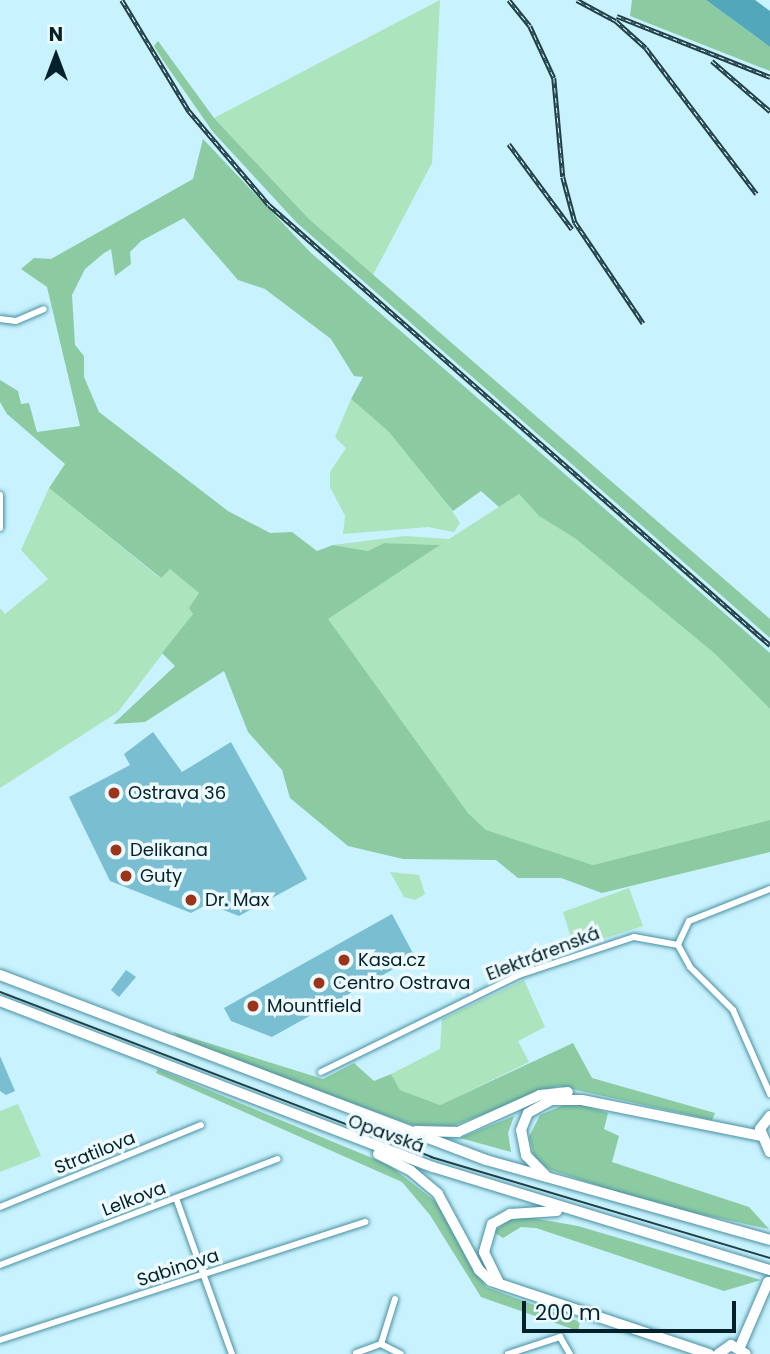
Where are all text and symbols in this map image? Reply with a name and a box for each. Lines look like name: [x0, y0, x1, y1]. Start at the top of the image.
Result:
north arrow: [21, 21, 91, 91]
text: N: [49, 21, 63, 48]
place label: Ostrava 36: [128, 782, 226, 804]
marker: Ostrava 36: [106, 785, 122, 801]
place label: Delikana: [130, 839, 208, 861]
marker: Delikana: [108, 842, 124, 858]
place label: Guty: [140, 865, 182, 887]
marker: Guty: [118, 868, 134, 884]
place label: Dr. Max: [205, 889, 269, 911]
marker: Dr. Max: [183, 892, 199, 908]
street label: Elektrárenská: [483, 922, 603, 986]
place label: Kasa.cz: [358, 949, 425, 971]
marker: Kasa.cz: [336, 952, 352, 968]
place label: Centro Ostrava: [333, 972, 470, 994]
marker: Centro Ostrava: [311, 975, 327, 991]
place label: Mountfield: [267, 995, 362, 1017]
marker: Mountfield: [245, 998, 261, 1014]
street label: Opavská: [345, 1110, 427, 1158]
street label: Stratilova: [51, 1127, 139, 1179]
street label: Lelkova: [99, 1177, 169, 1221]
street label: Sabinova: [134, 1245, 222, 1291]
scale bar: [525, 1288, 738, 1332]
text: 200 m: [535, 1298, 601, 1327]

